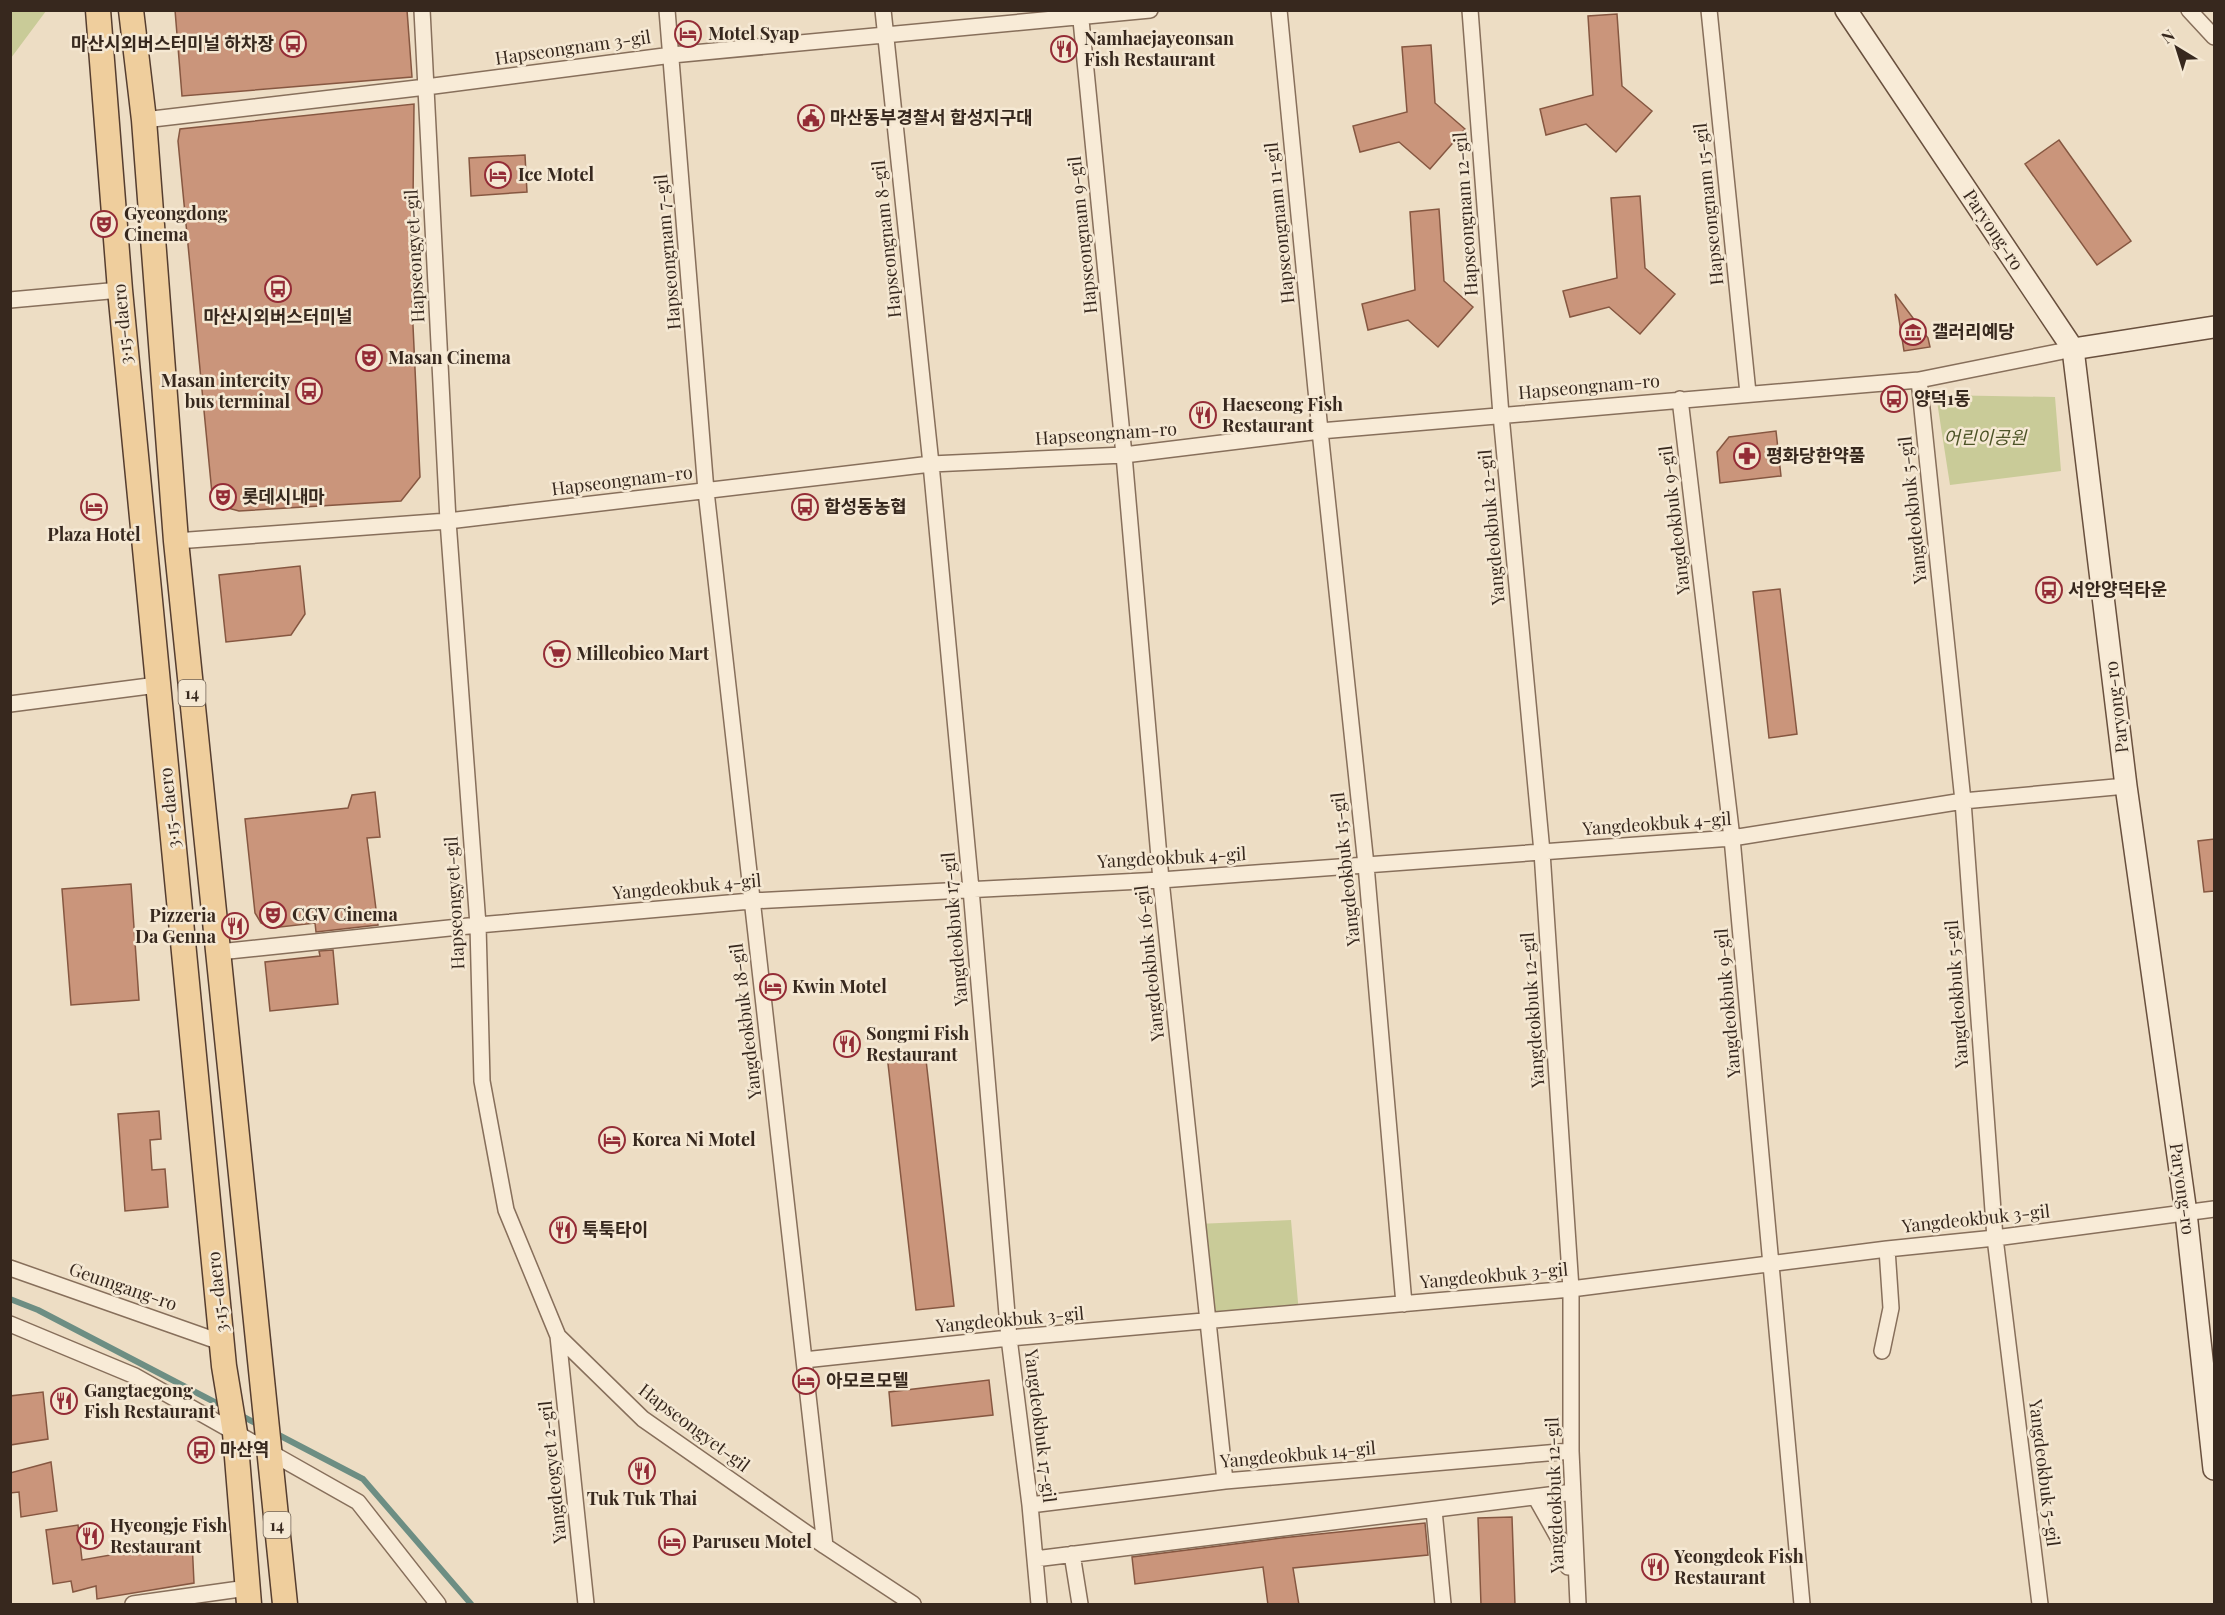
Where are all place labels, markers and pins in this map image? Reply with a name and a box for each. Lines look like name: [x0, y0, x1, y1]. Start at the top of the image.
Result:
hotel icon: Motel Syap: [673, 19, 703, 49]
place label: Motel Syap: [708, 21, 800, 45]
place label: Namhaejayeonsan Fish Restaurant: [1084, 26, 1234, 71]
bus stop icon: 마산시외버스터미널 하차장: [278, 29, 308, 59]
place label: 마산시외버스터미널 하차장: [71, 31, 274, 55]
restaurant icon: Namhaejayeonsan Fish Restaurant: [1049, 34, 1079, 64]
public building icon: 마산동부경찰서 합성지구대: [796, 103, 826, 133]
place label: 마산동부경찰서 합성지구대: [830, 105, 1033, 129]
hotel icon: Ice Motel: [483, 160, 513, 190]
place label: Ice Motel: [518, 162, 594, 186]
place label: Gyeongdong Cinema: [124, 201, 228, 246]
theatre icon: Gyeongdong Cinema: [89, 209, 119, 239]
bus stop icon: 마산시외버스터미널: [263, 274, 293, 304]
place label: 마산시외버스터미널: [203, 304, 353, 328]
museum icon: 갤러리예당: [1898, 317, 1928, 347]
place label: 갤러리예당: [1932, 319, 2015, 343]
theatre icon: Masan Cinema: [354, 343, 384, 373]
place label: Masan Cinema: [388, 345, 511, 369]
place label: Masan intercity bus terminal: [161, 368, 291, 413]
bus stop icon: Masan intercity bus terminal: [294, 376, 324, 406]
bus stop icon: 양덕1동: [1879, 384, 1909, 414]
place label: 양덕1동: [1914, 386, 1971, 410]
place label: Haeseong Fish Restaurant: [1222, 392, 1343, 437]
restaurant icon: Haeseong Fish Restaurant: [1188, 400, 1218, 430]
pharmacy icon: 평화당한약품: [1732, 441, 1762, 471]
place label: 평화당한약품: [1766, 443, 1865, 467]
theatre icon: 롯데시내마: [208, 482, 238, 512]
place label: 롯데시내마: [242, 484, 325, 508]
hotel icon: Plaza Hotel: [79, 492, 109, 522]
bus stop icon: 합성동농협: [790, 492, 820, 522]
place label: 합성동농협: [824, 494, 907, 518]
place label: Plaza Hotel: [47, 522, 141, 546]
bus stop icon: 서안양덕타운: [2034, 575, 2064, 605]
place label: 서안양덕타운: [2068, 577, 2167, 601]
supermarket icon: Milleobieo Mart: [542, 639, 572, 669]
place label: Milleobieo Mart: [576, 641, 710, 665]
theatre icon: CGV Cinema: [258, 900, 288, 930]
place label: CGV Cinema: [292, 902, 398, 926]
place label: Pizzeria Da Genna: [135, 903, 217, 948]
restaurant icon: Pizzeria Da Genna: [220, 911, 250, 941]
hotel icon: Kwin Motel: [758, 972, 788, 1002]
place label: Kwin Motel: [792, 974, 887, 998]
place label: Songmi Fish Restaurant: [866, 1021, 969, 1066]
restaurant icon: Songmi Fish Restaurant: [832, 1029, 862, 1059]
hotel icon: Korea Ni Motel: [597, 1125, 627, 1155]
place label: Korea Ni Motel: [632, 1127, 756, 1151]
restaurant icon: 툭툭타이: [548, 1215, 578, 1245]
place label: 툭툭타이: [582, 1217, 648, 1241]
hotel icon: 아모르모텔: [791, 1366, 821, 1396]
place label: 아모르모텔: [826, 1368, 909, 1392]
place label: Gangtaegong Fish Restaurant: [84, 1378, 216, 1423]
restaurant icon: Gangtaegong Fish Restaurant: [49, 1386, 79, 1416]
bus stop icon: 마산역: [186, 1435, 216, 1465]
place label: 마산역: [220, 1437, 270, 1461]
restaurant icon: Tuk Tuk Thai: [627, 1456, 657, 1486]
place label: Tuk Tuk Thai: [587, 1486, 698, 1510]
place label: Hyeongje Fish Restaurant: [110, 1513, 228, 1558]
restaurant icon: Hyeongje Fish Restaurant: [75, 1521, 105, 1551]
hotel icon: Paruseu Motel: [657, 1527, 687, 1557]
place label: Paruseu Motel: [692, 1529, 812, 1553]
place label: Yeongdeok Fish Restaurant: [1673, 1544, 1804, 1589]
restaurant icon: Yeongdeok Fish Restaurant: [1640, 1552, 1670, 1582]

